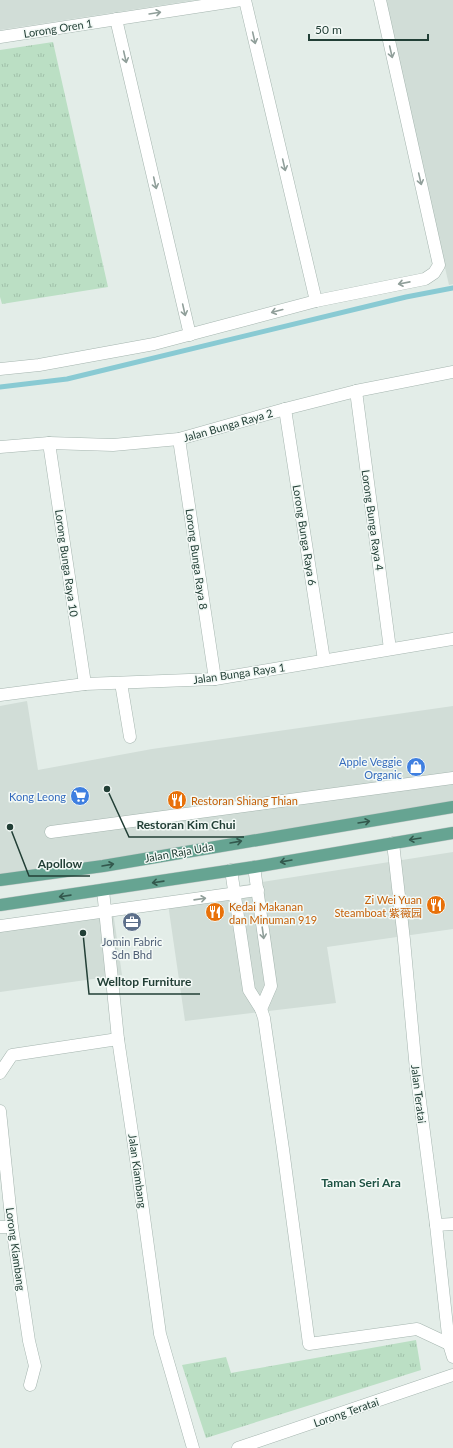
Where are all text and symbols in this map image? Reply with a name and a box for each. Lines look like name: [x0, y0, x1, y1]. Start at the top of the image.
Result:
one-way arrow: [148, 9, 161, 17]
street label: Lorong Oren 1: [23, 16, 93, 40]
scale bar: [309, 16, 428, 42]
text: 50 m: [315, 22, 342, 37]
one-way arrow: [251, 31, 259, 44]
one-way arrow: [388, 45, 396, 58]
one-way arrow: [122, 50, 129, 63]
one-way arrow: [281, 158, 288, 171]
one-way arrow: [416, 172, 424, 185]
one-way arrow: [151, 177, 159, 190]
one-way arrow: [398, 279, 411, 287]
one-way arrow: [181, 303, 189, 316]
one-way arrow: [271, 308, 284, 315]
street label: Jalan Bunga Raya 2: [182, 406, 274, 444]
street label: Lorong Bunga Raya 4: [359, 469, 387, 572]
street label: Lorong Bunga Raya 6: [291, 484, 319, 586]
street label: Lorong Bunga Raya 8: [183, 508, 211, 610]
street label: Lorong Bunga Raya 10: [53, 509, 81, 618]
street label: Jalan Bunga Raya 1: [192, 660, 286, 686]
place label: Apple Veggie Organic: [339, 755, 402, 781]
shop icon: Apple Veggie Organic: [405, 756, 427, 778]
supermarket icon: Kong Leong: [69, 785, 91, 807]
restaurant icon: Restoran Shiang Thian: [166, 789, 188, 811]
place label: Kong Leong: [9, 790, 66, 803]
place label: Restoran Shiang Thian: [191, 794, 298, 807]
callout: Restoran Kim Chui: [129, 813, 244, 837]
text: Restoran Kim Chui: [136, 817, 236, 832]
one-way arrow: [357, 817, 370, 825]
one-way arrow: [408, 835, 421, 843]
one-way arrow: [229, 838, 242, 846]
street label: Jalan Raja Uda: [144, 840, 214, 864]
callout: Apollow: [29, 852, 90, 876]
text: Apollow: [37, 856, 83, 871]
one-way arrow: [280, 857, 293, 865]
one-way arrow: [101, 860, 114, 868]
one-way arrow: [152, 878, 165, 886]
one-way arrow: [59, 892, 72, 900]
place label: Zi Wei Yuan Steamboat 紫薇园: [334, 893, 422, 919]
restaurant icon: Zi Wei Yuan Steamboat 紫薇园: [425, 894, 447, 916]
one-way arrow: [193, 895, 206, 903]
place label: Kedai Makanan dan Minuman 919: [229, 900, 317, 926]
restaurant icon: Kedai Makanan dan Minuman 919: [204, 901, 226, 923]
office icon: Jomin Fabric Sdn Bhd: [121, 911, 143, 933]
one-way arrow: [260, 926, 267, 939]
place label: Jomin Fabric Sdn Bhd: [102, 935, 162, 961]
callout: Welltop Furniture: [89, 970, 200, 994]
text: Welltop Furniture: [97, 974, 192, 989]
street label: Jalan Teratai: [409, 1064, 429, 1124]
street label: Jalan Kiambang: [126, 1133, 150, 1209]
district label: Taman Seri Ara: [321, 1175, 401, 1190]
street label: Lorong Kiambang: [4, 1206, 28, 1292]
street label: Lorong Teratai: [312, 1395, 381, 1429]

